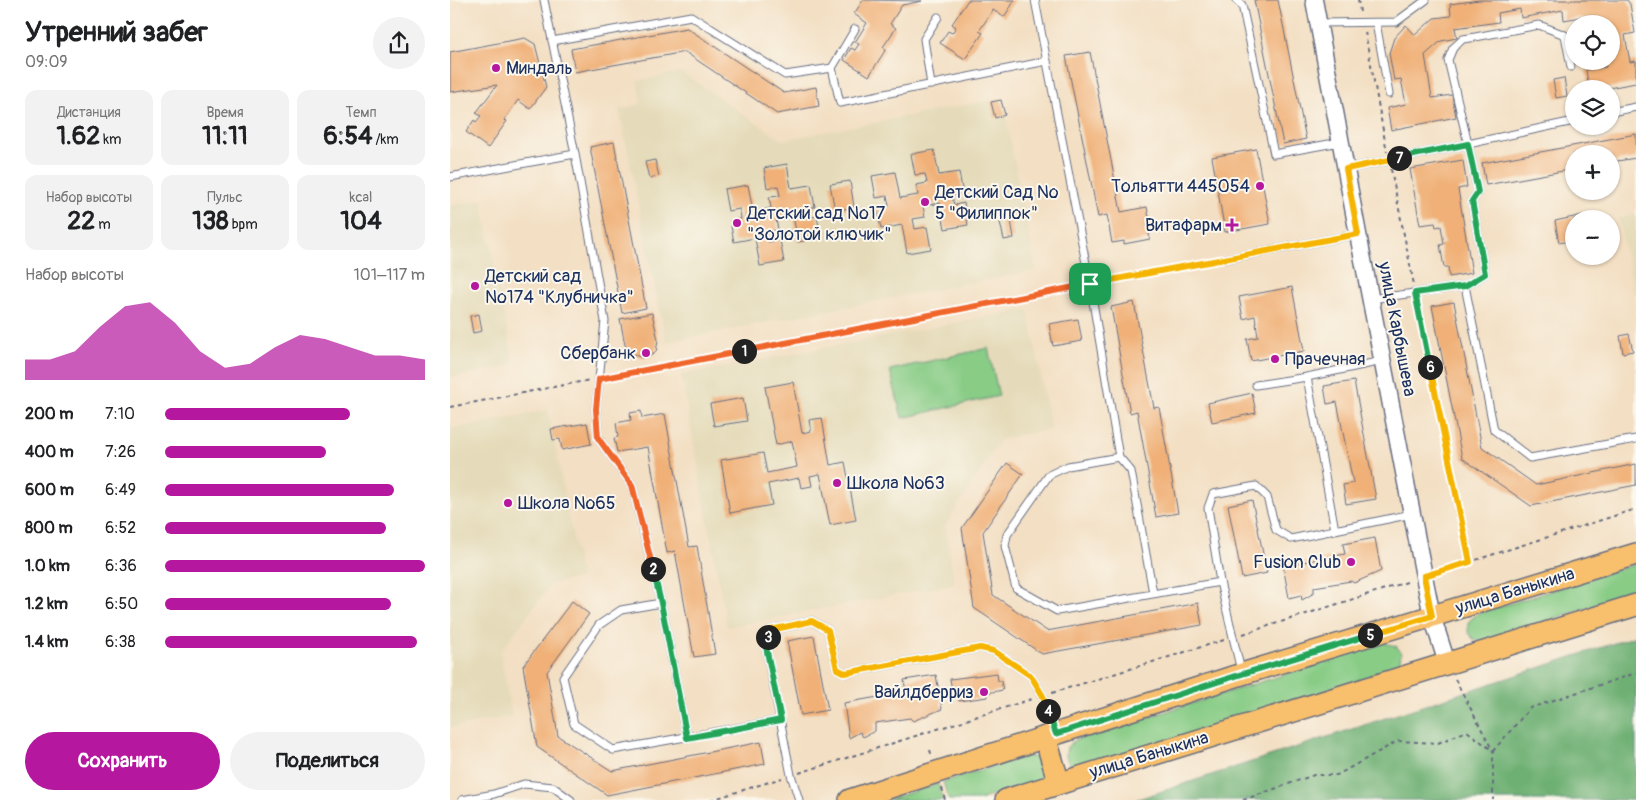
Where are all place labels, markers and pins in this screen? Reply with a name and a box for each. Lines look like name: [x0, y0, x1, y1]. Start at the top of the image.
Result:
place label: Миндаль: [506, 57, 573, 80]
marker: Миндаль: [490, 62, 502, 74]
pin: 7: [1386, 146, 1412, 170]
place label: Тольятти 445054: [1111, 175, 1251, 198]
marker: Тольятти 445054: [1254, 180, 1266, 192]
place label: Детский Сад № 5 "Филиппок": [934, 181, 1059, 225]
marker: Детский Сад № 5 "Филиппок": [919, 196, 931, 208]
place label: Детский сад №17 "Золотой ключик": [746, 202, 892, 246]
place label: Витафарм: [1145, 214, 1222, 237]
marker: Детский сад №17 "Золотой ключик": [731, 217, 743, 229]
marker: Витафарм: [1226, 219, 1238, 231]
pin: [1069, 263, 1111, 305]
place label: Детский сад №174 "Клубничка": [484, 265, 634, 309]
marker: Детский сад №174 "Клубничка": [469, 280, 481, 292]
pin: 1: [732, 338, 756, 364]
place label: Сбербанк: [560, 342, 636, 365]
marker: Сбербанк: [640, 347, 652, 359]
place label: Прачечная: [1285, 348, 1366, 371]
marker: Прачечная: [1269, 353, 1281, 365]
pin: 6: [1418, 354, 1442, 380]
place label: Школа №63: [847, 472, 945, 495]
marker: Школа №63: [831, 477, 843, 489]
place label: Школа №65: [518, 492, 616, 515]
marker: Школа №65: [502, 497, 514, 509]
place label: Fusion Club: [1253, 551, 1341, 574]
pin: 2: [640, 556, 666, 582]
marker: Fusion Club: [1345, 556, 1357, 568]
pin: 5: [1358, 622, 1382, 648]
pin: 3: [756, 624, 780, 650]
place label: Вайлдберриз: [874, 681, 974, 704]
marker: Вайлдберриз: [978, 686, 990, 698]
pin: 4: [1036, 698, 1060, 724]

